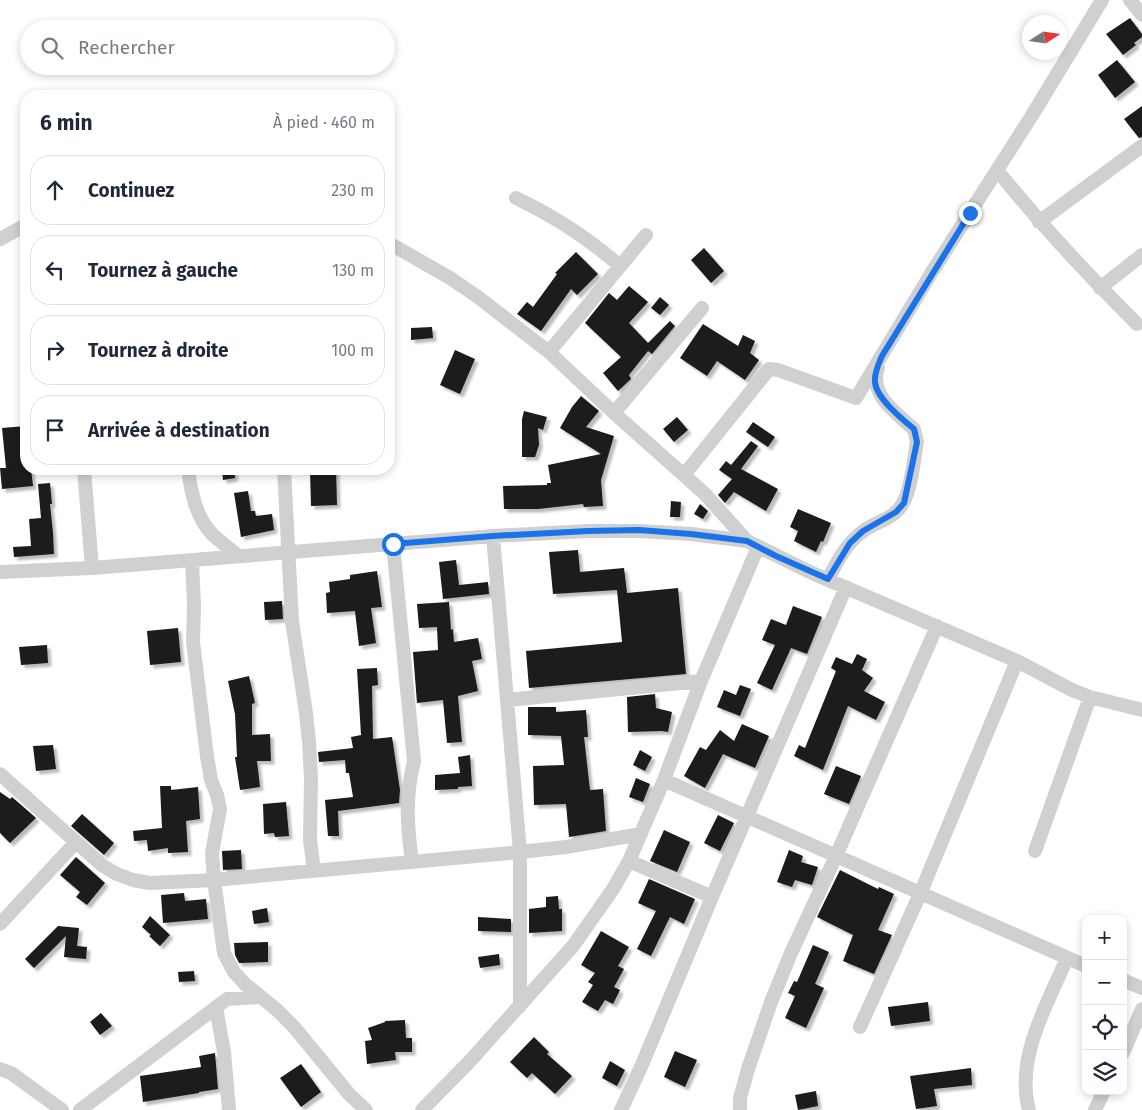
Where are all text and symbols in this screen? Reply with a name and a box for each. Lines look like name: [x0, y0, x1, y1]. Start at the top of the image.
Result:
north arrow: [1022, 15, 1067, 60]
search box: [20, 20, 395, 75]
icon: search: [38, 34, 66, 62]
text: Rechercher: [78, 36, 175, 59]
text: 6 min: [40, 110, 93, 136]
text: À pied · 460 m: [273, 113, 375, 132]
icon: ahead: [41, 176, 69, 204]
text: Continuez: [88, 179, 174, 202]
text: 230 m: [331, 181, 374, 200]
route end: [959, 202, 982, 225]
icon: left: [41, 256, 69, 284]
text: Tournez à gauche: [88, 259, 238, 282]
text: 130 m: [332, 261, 374, 280]
icon: right: [41, 336, 69, 364]
text: Tournez à droite: [88, 339, 229, 362]
text: 100 m: [331, 341, 374, 360]
icon: arrive: [41, 416, 69, 444]
text: Arrivée à destination: [88, 419, 270, 442]
route start: [382, 533, 405, 556]
map controls: [1082, 915, 1127, 1095]
button: +: [1082, 915, 1127, 960]
button: −: [1082, 960, 1127, 1005]
button: locate: [1082, 1005, 1127, 1050]
button: layers: [1082, 1050, 1127, 1095]

